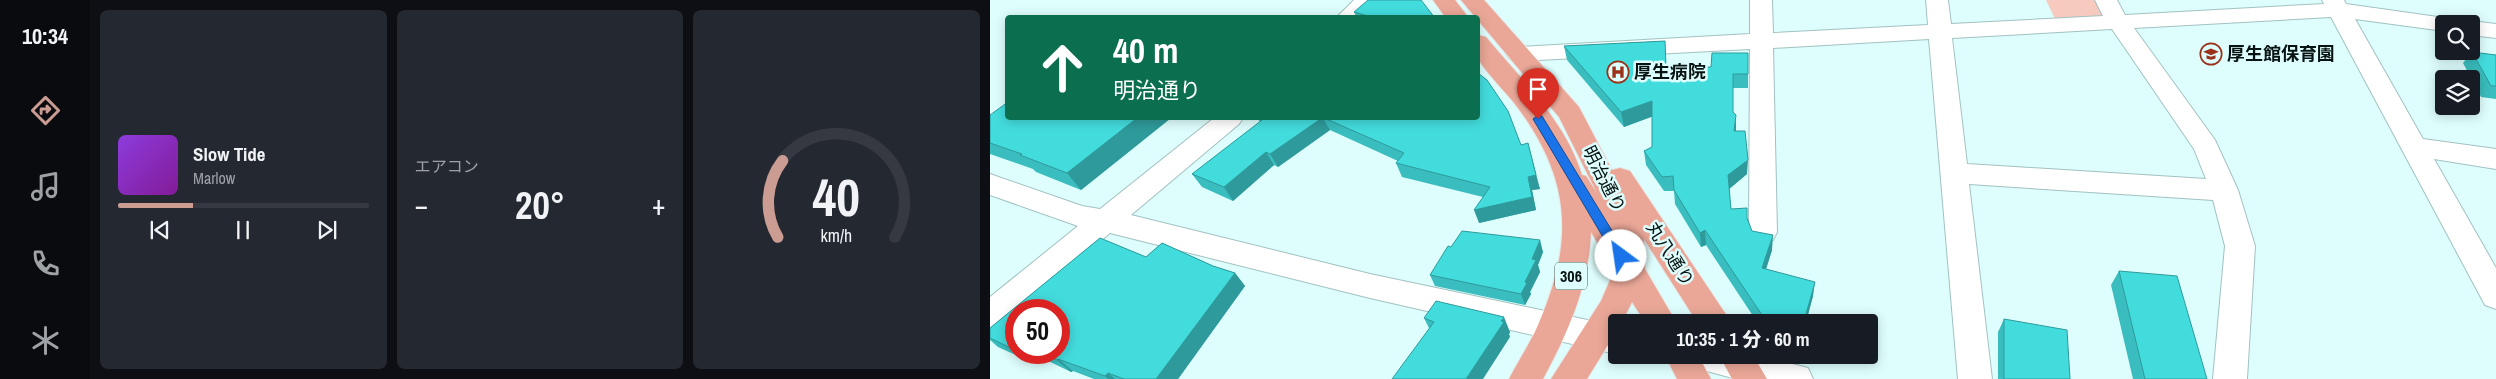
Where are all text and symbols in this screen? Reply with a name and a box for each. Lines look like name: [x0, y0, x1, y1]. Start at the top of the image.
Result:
map controls: [2435, 15, 2480, 115]
button: search: [2435, 15, 2480, 60]
text: 10:34: [22, 21, 68, 51]
text: 40 m: [1113, 27, 1178, 74]
icon: ahead: [1030, 35, 1095, 100]
place label: 厚生館保育園: [2227, 41, 2335, 66]
school or university icon: 厚生館保育園: [2199, 42, 2223, 66]
place label: 厚生病院: [1634, 59, 1706, 84]
hospital icon: 厚生病院: [1606, 60, 1630, 84]
pin: [1517, 68, 1559, 119]
button: layers: [2435, 70, 2480, 115]
text: 明治通り: [1113, 75, 1201, 105]
icon: arrive: [1524, 75, 1552, 103]
icon: directions: [28, 93, 63, 128]
text: Slow Tide: [193, 141, 265, 167]
street label: 明治通り: [1577, 141, 1632, 217]
text: エアコン: [415, 155, 479, 177]
text: 40: [813, 162, 860, 232]
text: Marlow: [193, 167, 235, 189]
icon: music: [28, 169, 63, 204]
text: 20°: [515, 180, 565, 231]
text: −: [415, 186, 428, 224]
text: +: [652, 186, 665, 224]
icon: previous: [146, 216, 174, 244]
icon: pause: [229, 216, 257, 244]
icon: next: [313, 216, 341, 244]
street label: 丸八通り: [1641, 217, 1700, 291]
text: km/h: [821, 224, 853, 248]
position arrow: [1594, 229, 1646, 281]
icon: phone: [28, 246, 63, 281]
road number: 306: [1555, 262, 1587, 290]
speed limit sign: 50: [1005, 299, 1070, 364]
icon: climate: [28, 323, 63, 358]
text: 10:35 · 1 分 · 60 m: [1676, 326, 1810, 352]

